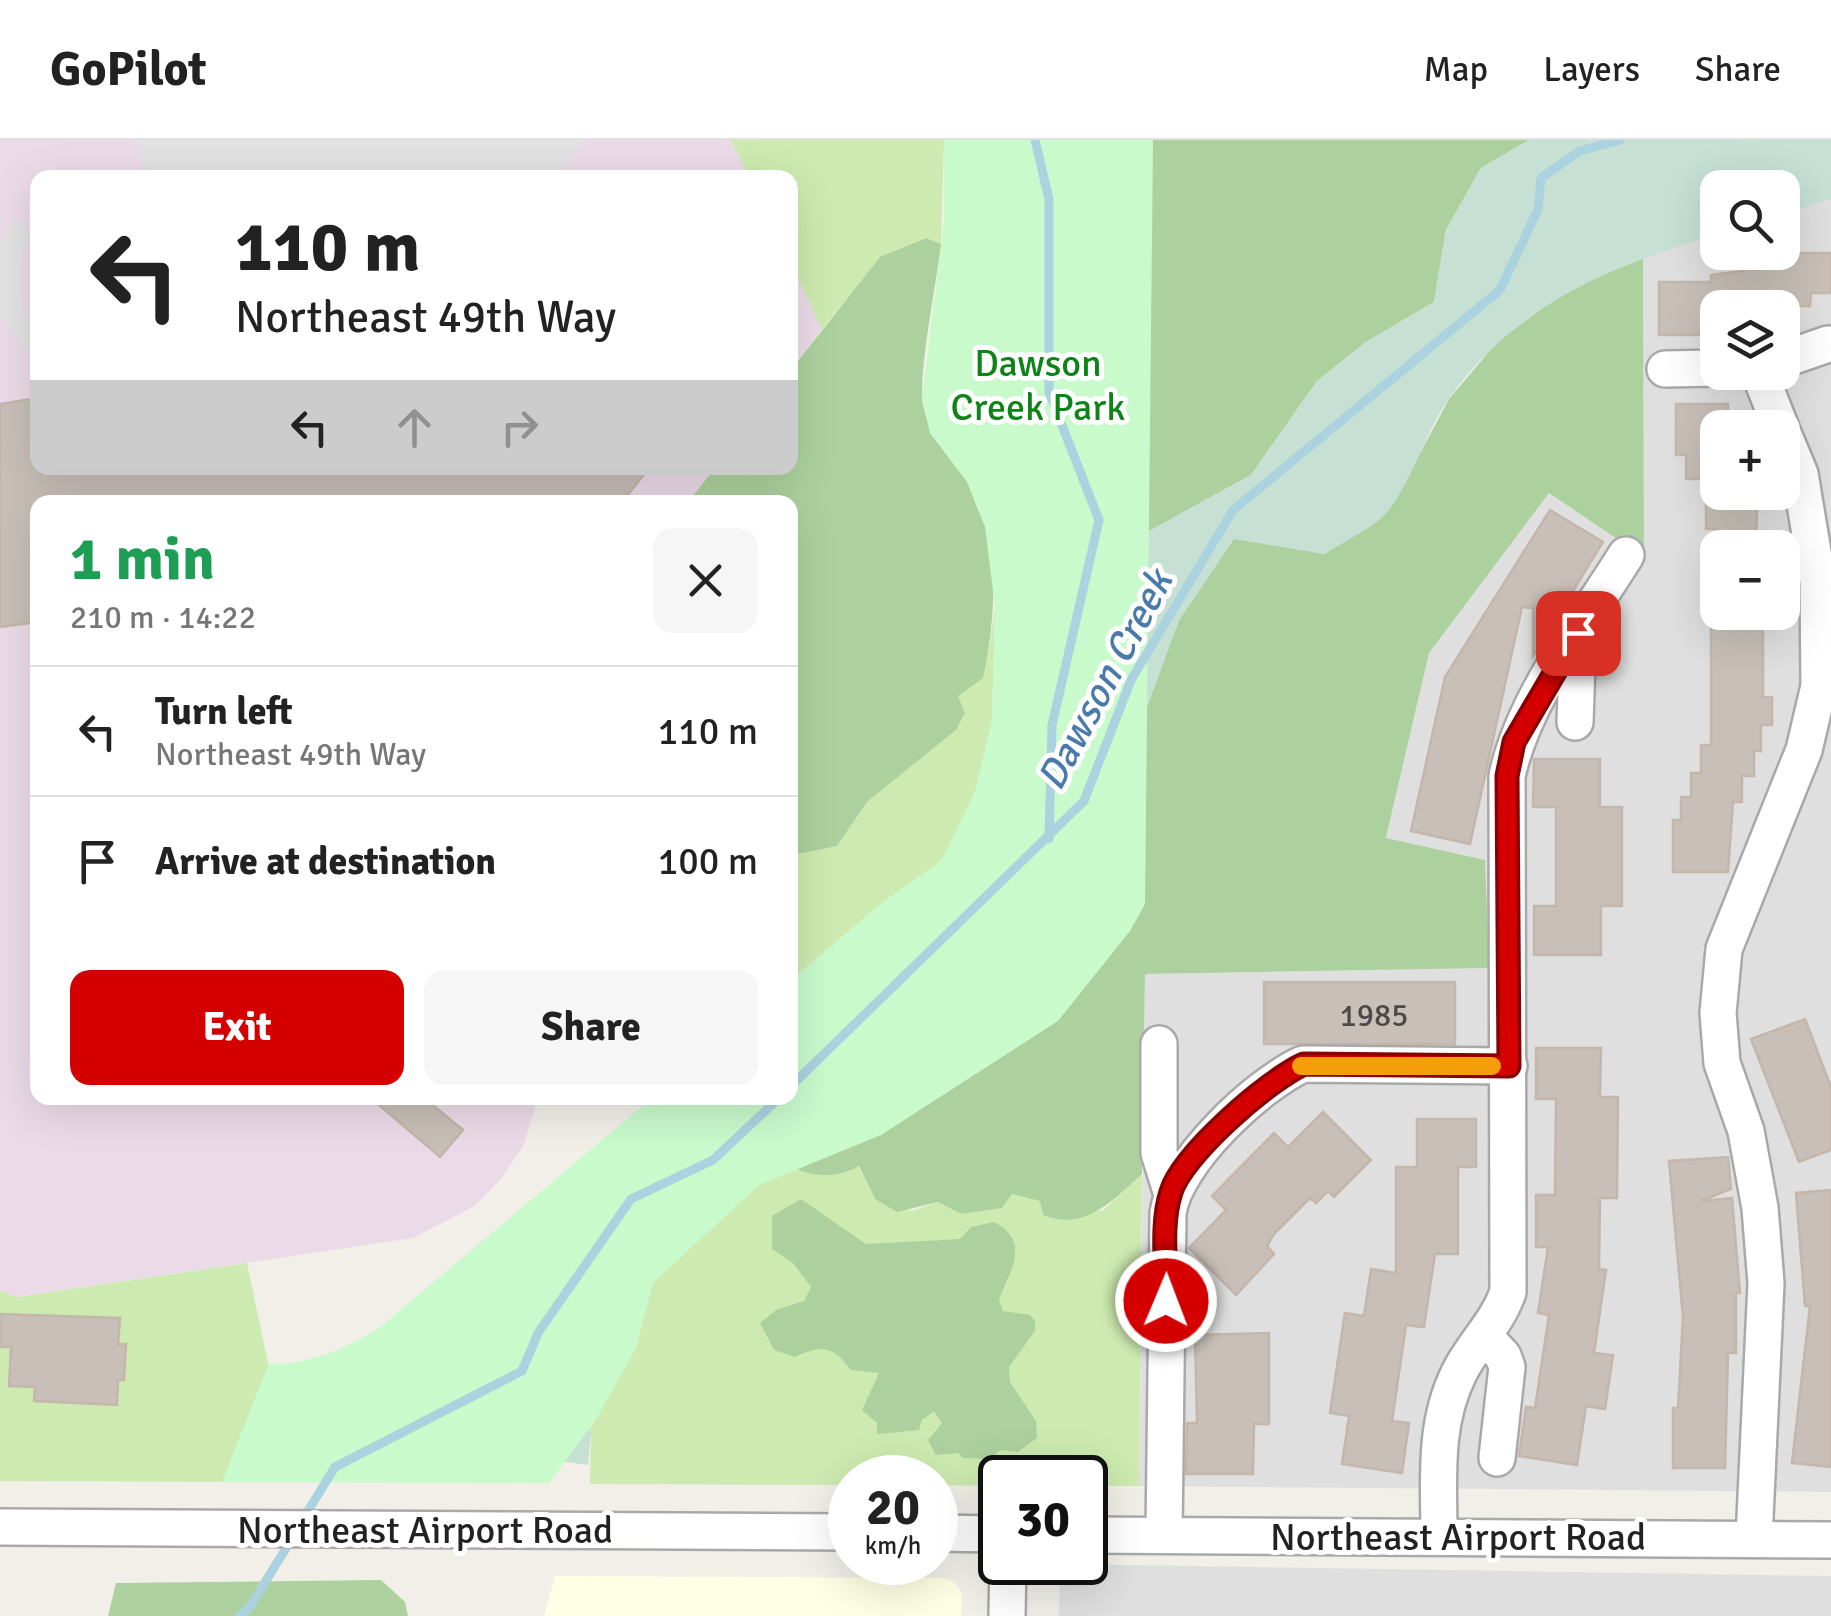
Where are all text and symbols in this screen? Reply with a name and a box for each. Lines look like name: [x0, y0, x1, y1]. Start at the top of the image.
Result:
text: GoPilot: [50, 40, 207, 99]
text: Map: [1424, 48, 1488, 91]
text: Layers: [1543, 48, 1640, 91]
text: Share: [1695, 48, 1781, 91]
map controls: [1700, 170, 1800, 630]
button: search: [1700, 170, 1800, 270]
text: 110 m: [235, 204, 420, 290]
icon: left: [70, 210, 200, 340]
text: Northeast 49th Way: [235, 290, 616, 345]
button: layers: [1700, 290, 1800, 390]
park label: Dawson Creek Park: [951, 340, 1125, 431]
icon: left: [282, 400, 337, 455]
icon: ahead: [387, 400, 442, 455]
icon: right: [492, 400, 547, 455]
button: +: [1700, 410, 1800, 510]
text: 1 min: [70, 523, 215, 597]
button: close: [653, 528, 758, 633]
button: −: [1700, 530, 1800, 630]
water label: Dawson Creek: [1026, 559, 1185, 798]
pin: [1536, 591, 1621, 676]
text: 210 m · 14:22: [70, 598, 256, 637]
icon: arrive: [1551, 606, 1606, 661]
text: Turn left: [155, 688, 293, 735]
icon: left: [70, 704, 125, 759]
text: 110 m: [658, 708, 758, 755]
text: Northeast 49th Way: [155, 735, 426, 774]
icon: arrive: [70, 834, 125, 889]
text: Arrive at destination: [155, 838, 496, 885]
text: 100 m: [658, 838, 758, 885]
button: Exit: [70, 970, 404, 1085]
button: Share: [424, 970, 758, 1085]
house number: 1985: [1339, 996, 1409, 1035]
position arrow: [1114, 1249, 1218, 1353]
speed limit sign: 30: [978, 1455, 1108, 1585]
text: 20: [866, 1477, 920, 1539]
street label: Northeast Airport Road: [237, 1507, 613, 1554]
street label: Northeast Airport Road: [1270, 1514, 1646, 1561]
text: km/h: [865, 1530, 921, 1561]

